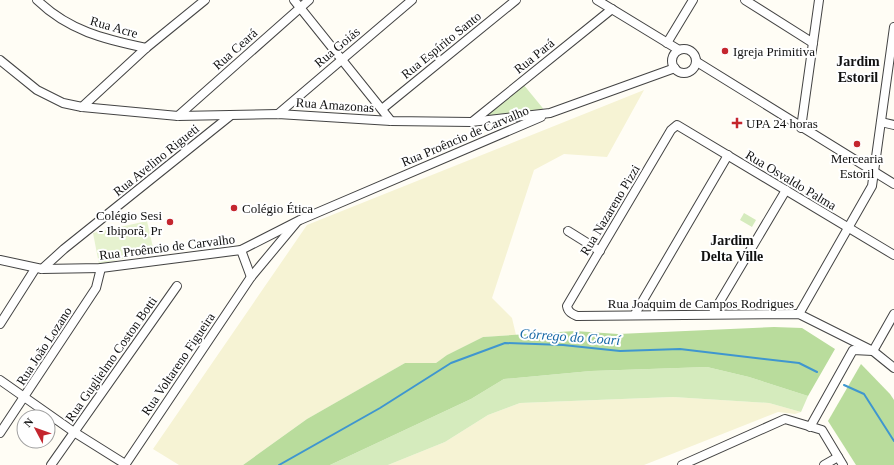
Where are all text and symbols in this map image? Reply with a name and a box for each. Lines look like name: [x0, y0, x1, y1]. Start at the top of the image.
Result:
street label: Rua Espírito Santo: [398, 8, 484, 82]
street label: Rua Acre: [89, 13, 140, 41]
street label: Rua Goiás: [311, 24, 363, 70]
street label: Rua Ceará: [210, 25, 260, 73]
street label: Rua Pará: [511, 35, 557, 77]
place label: Igreja Primitiva: [733, 44, 815, 59]
marker: Igreja Primitiva: [720, 46, 730, 56]
district label: Jardim Estoril: [836, 54, 880, 85]
street label: Rua Amazonas: [295, 95, 375, 115]
street label: Rua Proêncio de Carvalho: [399, 102, 531, 170]
place label: UPA 24 horas: [746, 116, 818, 131]
marker: UPA 24 horas: [731, 117, 743, 129]
street label: Rua Avelino Rigueti: [110, 121, 202, 199]
marker: Mercearia Estoril: [852, 139, 862, 149]
street label: Rua Osvaldo Palma: [743, 147, 839, 213]
place label: Mercearia Estoril: [831, 151, 884, 181]
street label: Rua Nazareno Pizzi: [577, 162, 643, 258]
place label: Colégio Ética: [242, 201, 313, 216]
marker: Colégio Ética: [229, 203, 239, 213]
place label: Colégio Sesi - Ibiporã, Pr: [96, 208, 163, 238]
marker: Colégio Sesi - Ibiporã, Pr: [165, 217, 175, 227]
street label: Rua Proêncio de Carvalho: [98, 231, 236, 263]
district label: Jardim Delta Ville: [701, 233, 763, 264]
street label: Rua Guglielmo Coston Botti: [62, 293, 160, 424]
street label: Rua Joaquim de Campos Rodrigues: [608, 296, 794, 311]
street label: Rua João Lozano: [13, 304, 75, 388]
street label: Rua Voltareno Figueira: [138, 310, 218, 418]
water label: Córrego do Coarí: [519, 326, 622, 348]
north arrow: [16, 409, 56, 449]
text: N: [21, 415, 36, 429]

